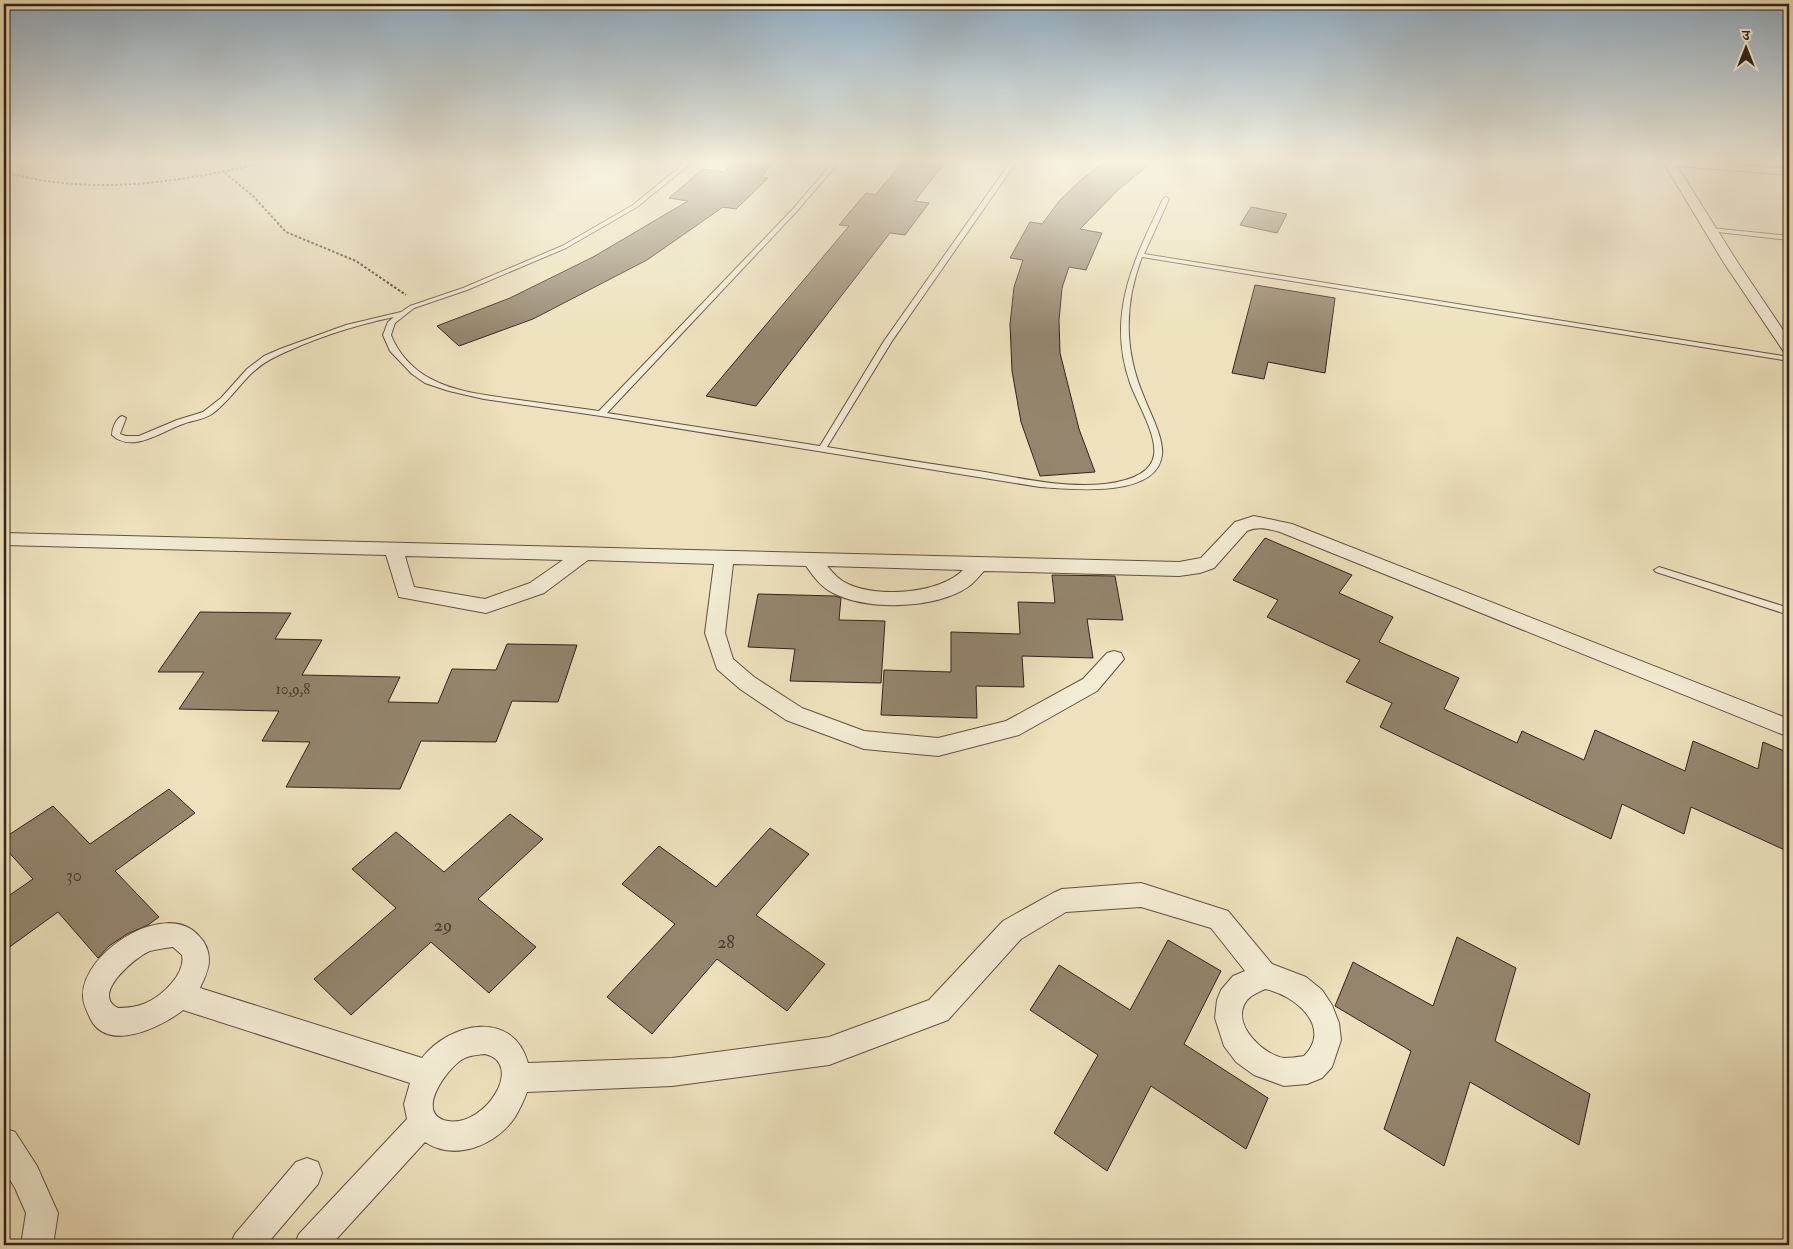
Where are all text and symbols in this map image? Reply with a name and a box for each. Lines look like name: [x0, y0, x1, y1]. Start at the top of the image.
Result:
north arrow: [1720, 22, 1770, 72]
text: उ: [1741, 27, 1750, 44]
house number: 10,9,8: [276, 680, 310, 699]
house number: 30: [66, 864, 82, 887]
house number: 29: [434, 914, 452, 937]
house number: 28: [717, 931, 735, 954]

